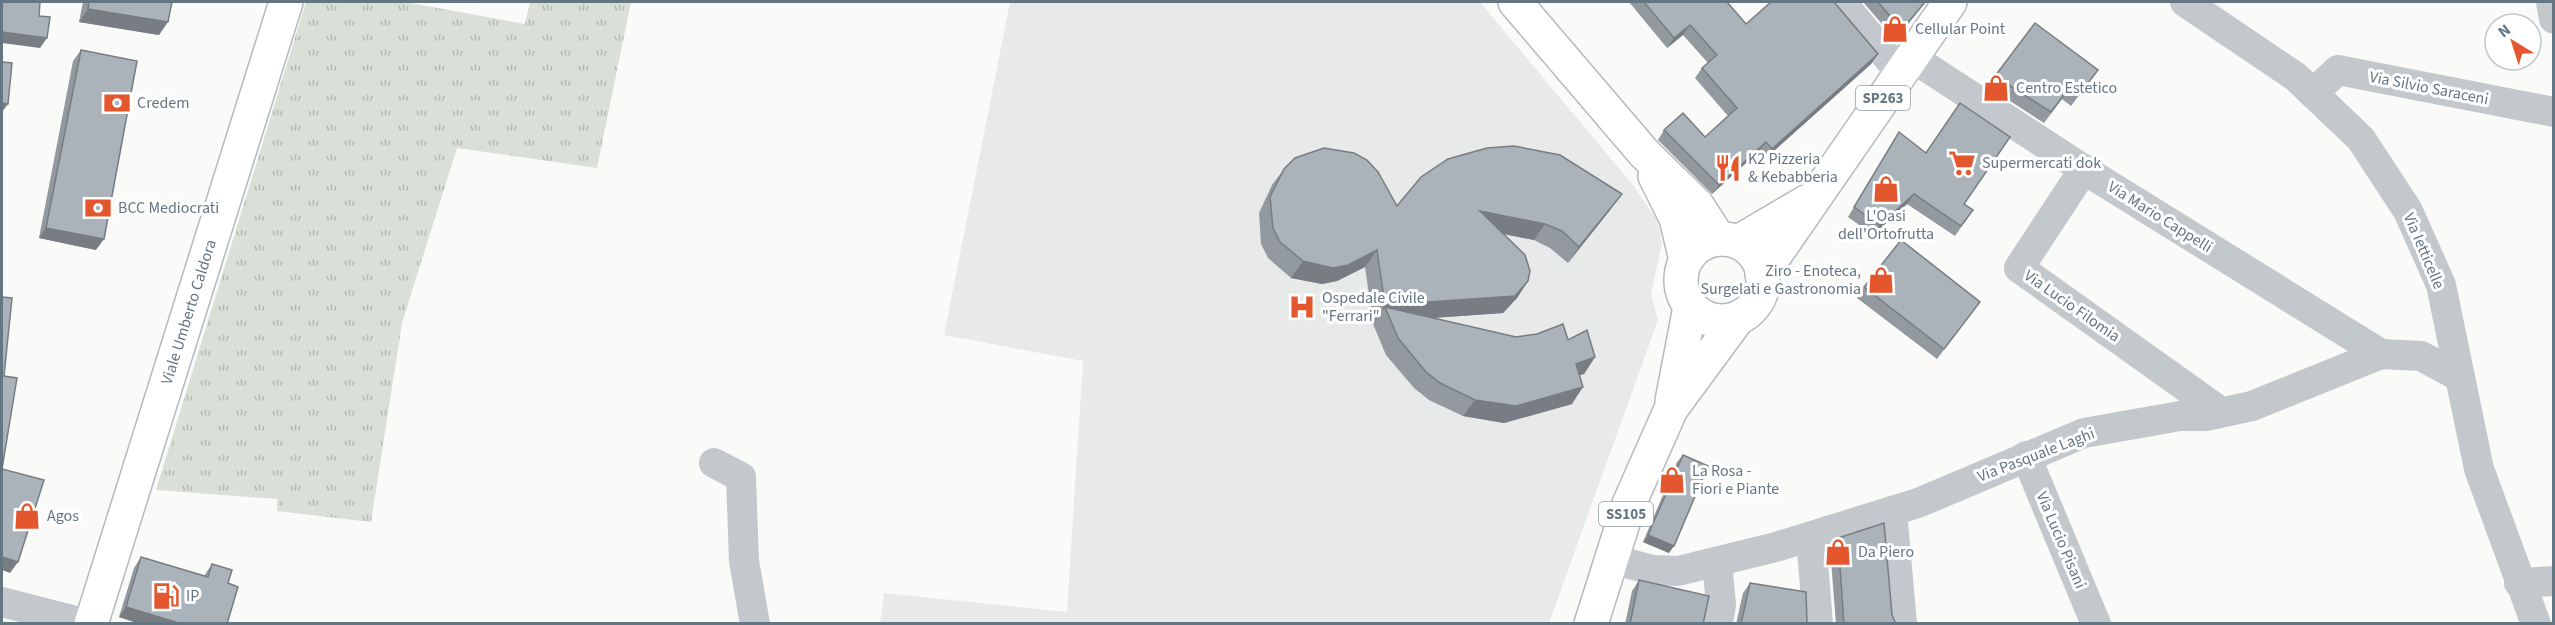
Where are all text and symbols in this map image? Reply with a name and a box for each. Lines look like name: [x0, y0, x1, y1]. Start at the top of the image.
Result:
north arrow: [2483, 12, 2543, 72]
shop icon: Cellular Point: [1880, 14, 1910, 44]
place label: Cellular Point: [1915, 18, 2006, 40]
text: N: [2493, 19, 2515, 43]
street label: Via Silvio Saraceni: [2368, 66, 2490, 110]
shop icon: Centro Estetico: [1981, 73, 2011, 103]
place label: Centro Estetico: [2016, 77, 2117, 99]
road number: SP263: [1856, 86, 1910, 110]
bank icon: Credem: [102, 88, 132, 118]
place label: Credem: [137, 92, 190, 114]
place label: K2 Pizzeria & Kebabberia: [1748, 148, 1838, 188]
supermarket icon: Supermercati dok: [1947, 148, 1977, 178]
place label: Supermercati dok: [1982, 152, 2101, 174]
restaurant icon: K2 Pizzeria & Kebabberia: [1713, 153, 1743, 183]
shop icon: L'Oasi dell'Ortofrutta: [1871, 174, 1901, 204]
street label: Via Mario Cappelli: [2104, 176, 2216, 258]
bank icon: BCC Mediocrati: [83, 193, 113, 223]
place label: BCC Mediocrati: [118, 197, 219, 219]
place label: L'Oasi dell'Ortofrutta: [1838, 205, 1934, 245]
street label: Via Ietticelle: [2398, 209, 2450, 293]
street label: Viale Umberto Caldora: [156, 237, 222, 387]
place label: Ziro - Enoteca, Surgelati e Gastronomia: [1700, 260, 1861, 300]
shop icon: Ziro - Enoteca, Surgelati e Gastronomia: [1866, 265, 1896, 295]
street label: Via Lucio Filomia: [2020, 265, 2124, 347]
place label: Ospedale Civile "Ferrari": [1322, 287, 1425, 327]
hospital icon: Ospedale Civile "Ferrari": [1287, 292, 1317, 322]
street label: Via Pasquale Laghi: [1974, 423, 2098, 487]
place label: La Rosa - Fiori e Piante: [1692, 460, 1779, 500]
shop icon: La Rosa - Fiori e Piante: [1657, 465, 1687, 495]
street label: Via Lucio Pisani: [2031, 488, 2091, 592]
shop icon: Agos: [12, 501, 42, 531]
road number: SS105: [1599, 502, 1653, 526]
place label: Agos: [47, 505, 79, 527]
shop icon: Da Piero: [1823, 537, 1853, 567]
place label: Da Piero: [1858, 541, 1914, 563]
fuel station icon: IP: [151, 581, 181, 611]
place label: IP: [186, 585, 199, 607]

